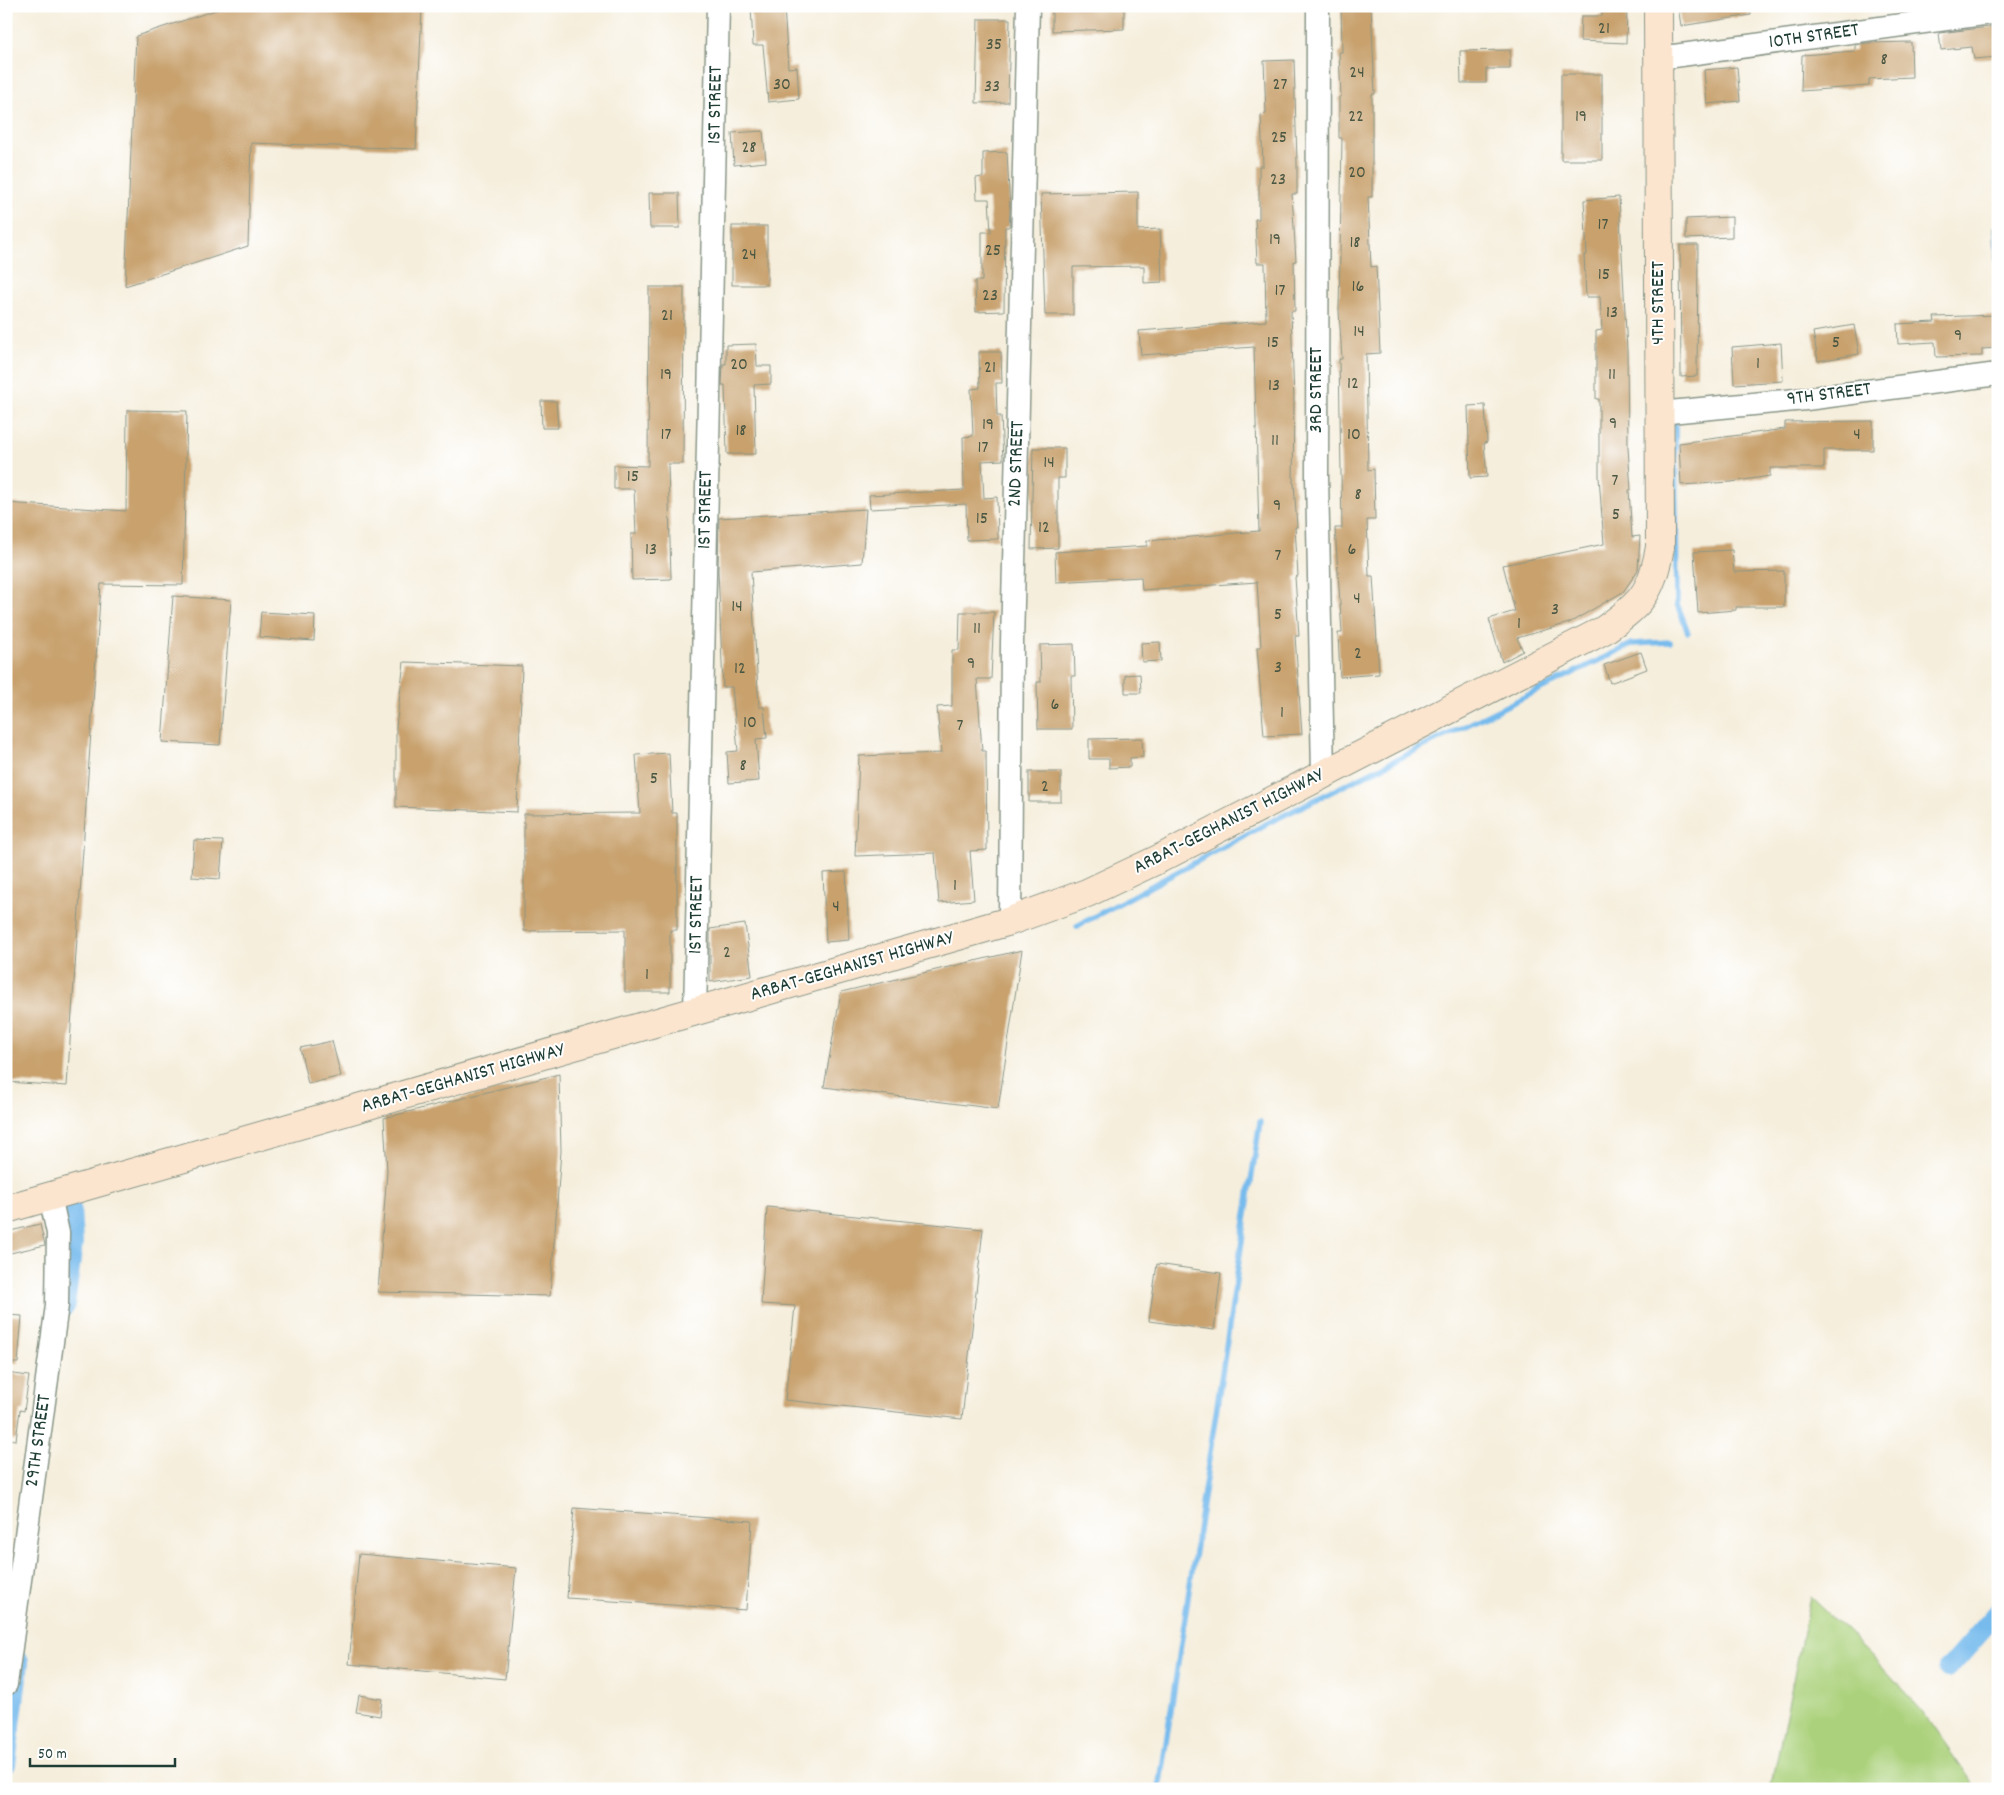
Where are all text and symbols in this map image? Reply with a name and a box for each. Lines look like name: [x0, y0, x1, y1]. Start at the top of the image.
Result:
house number: 21: [1598, 17, 1610, 42]
street label: 10TH STREET: [1767, 17, 1861, 57]
house number: 35: [986, 33, 1002, 58]
house number: 8: [1880, 48, 1888, 73]
house number: 24: [1349, 61, 1365, 86]
street label: 1ST STREET: [701, 66, 731, 144]
house number: 30: [773, 73, 791, 98]
house number: 27: [1273, 73, 1287, 98]
house number: 33: [984, 75, 1000, 100]
house number: 22: [1348, 105, 1364, 130]
house number: 19: [1575, 105, 1587, 130]
house number: 25: [1271, 126, 1287, 151]
house number: 28: [741, 136, 757, 161]
house number: 20: [1348, 161, 1366, 186]
house number: 23: [1270, 168, 1286, 193]
house number: 17: [1598, 213, 1609, 238]
house number: 19: [1269, 228, 1281, 253]
house number: 18: [1349, 231, 1361, 256]
house number: 25: [985, 239, 1001, 264]
house number: 24: [741, 243, 757, 268]
street label: 4TH STREET: [1645, 261, 1673, 345]
house number: 15: [1598, 263, 1610, 288]
house number: 16: [1352, 275, 1364, 300]
house number: 17: [1275, 279, 1286, 304]
house number: 23: [982, 284, 998, 309]
house number: 13: [1606, 301, 1618, 326]
house number: 21: [661, 304, 673, 329]
house number: 14: [1353, 320, 1365, 345]
house number: 9: [1954, 324, 1962, 349]
house number: 15: [1267, 331, 1279, 356]
house number: 5: [1832, 331, 1840, 356]
street label: 3RD STREET: [1303, 347, 1331, 433]
house number: 1: [1756, 352, 1760, 377]
house number: 20: [730, 353, 748, 378]
house number: 21: [984, 356, 996, 381]
house number: 19: [660, 363, 672, 388]
house number: 11: [1608, 363, 1616, 388]
house number: 12: [1347, 372, 1359, 397]
house number: 13: [1268, 374, 1280, 399]
street label: 9TH STREET: [1785, 376, 1873, 414]
house number: 9: [1609, 412, 1617, 437]
house number: 19: [982, 413, 994, 438]
house number: 18: [735, 419, 747, 444]
street label: 2ND STREET: [1002, 420, 1032, 508]
house number: 17: [661, 423, 672, 448]
house number: 10: [1347, 423, 1361, 448]
house number: 4: [1853, 423, 1861, 448]
house number: 11: [1271, 429, 1279, 454]
house number: 17: [978, 436, 989, 461]
house number: 14: [1043, 451, 1055, 476]
house number: 15: [627, 465, 639, 490]
house number: 7: [1612, 469, 1619, 494]
street label: 1ST STREET: [691, 471, 721, 549]
house number: 8: [1354, 483, 1362, 508]
house number: 9: [1273, 494, 1281, 519]
house number: 5: [1612, 503, 1620, 528]
house number: 15: [976, 507, 988, 532]
house number: 12: [1038, 516, 1050, 541]
house number: 13: [645, 538, 657, 563]
house number: 6: [1348, 538, 1356, 563]
house number: 7: [1275, 544, 1282, 569]
house number: 4: [1353, 587, 1361, 612]
house number: 14: [731, 595, 743, 620]
house number: 3: [1551, 598, 1559, 623]
house number: 5: [1274, 603, 1282, 628]
house number: 1: [1517, 612, 1521, 637]
house number: 11: [973, 617, 981, 642]
house number: 2: [1354, 642, 1362, 667]
house number: 9: [967, 652, 975, 677]
house number: 3: [1274, 656, 1282, 681]
house number: 12: [734, 657, 746, 682]
house number: 6: [1051, 693, 1059, 718]
house number: 1: [1280, 701, 1284, 726]
house number: 10: [743, 711, 757, 736]
house number: 7: [957, 714, 964, 739]
house number: 8: [739, 754, 747, 779]
street label: ARBAT-GEGHANIST HIGHWAY: [1129, 761, 1330, 882]
house number: 5: [650, 767, 658, 792]
house number: 2: [1041, 775, 1049, 800]
house number: 1: [953, 874, 957, 899]
street label: 1ST STREET: [682, 876, 712, 954]
house number: 4: [832, 895, 840, 920]
street label: ARBAT-GEGHANIST HIGHWAY: [747, 924, 958, 1009]
house number: 2: [723, 941, 731, 966]
house number: 1: [645, 963, 649, 988]
street label: ARBAT-GEGHANIST HIGHWAY: [358, 1036, 569, 1121]
street label: 29TH STREET: [19, 1393, 59, 1489]
scale bar: [30, 1735, 175, 1767]
text: 50 m: [38, 1744, 67, 1766]

